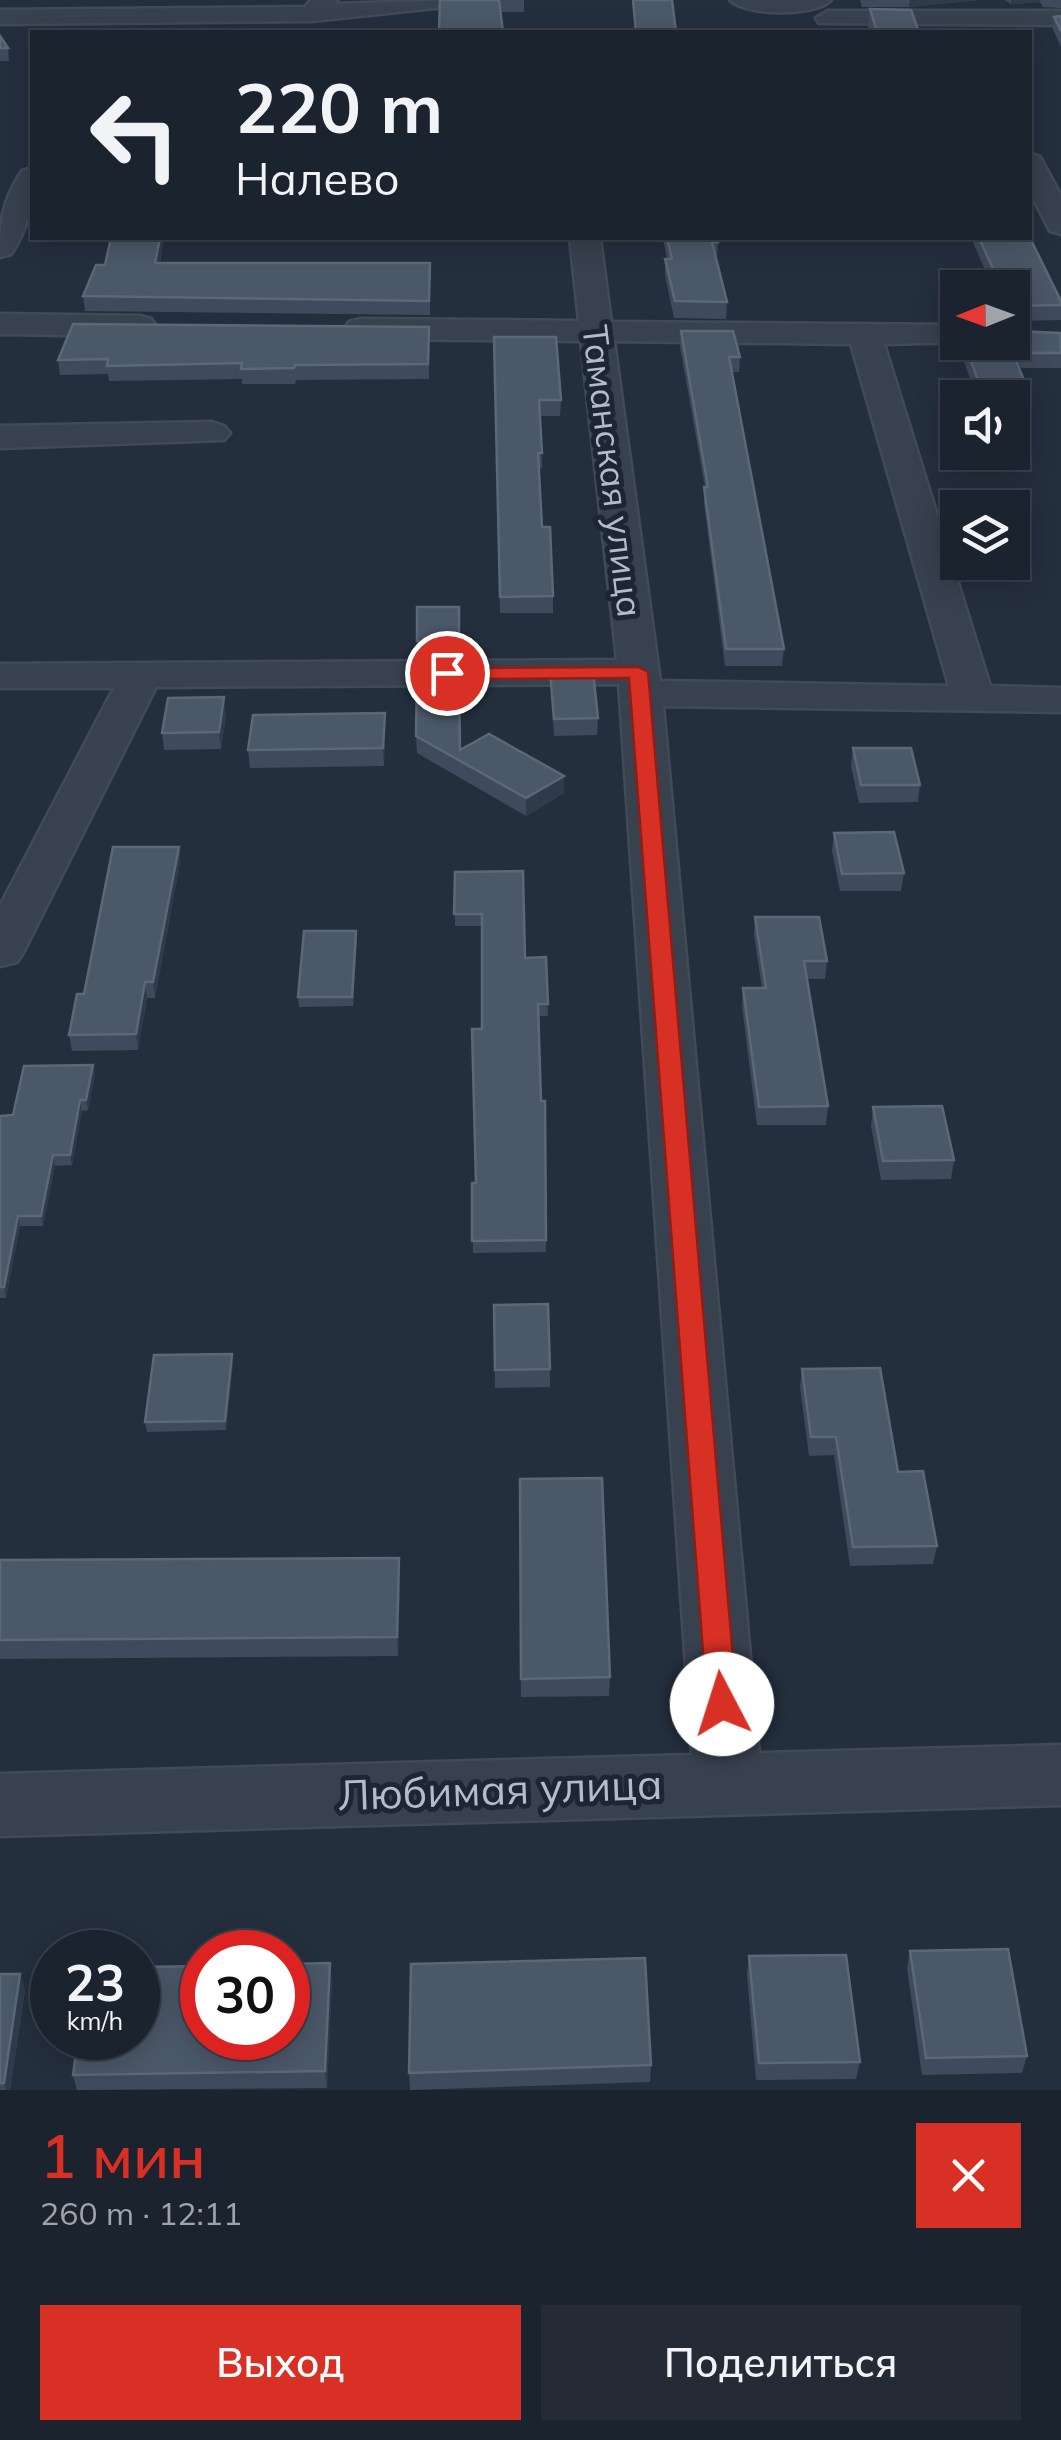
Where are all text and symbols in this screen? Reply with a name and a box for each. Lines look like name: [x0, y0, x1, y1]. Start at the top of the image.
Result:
text: 220 m: [235, 63, 443, 151]
icon: left: [70, 70, 200, 200]
text: Налево: [235, 150, 400, 206]
north arrow: [940, 270, 1030, 360]
map controls: [940, 270, 1030, 580]
street label: Таманская улица: [573, 322, 653, 620]
button: sound: [940, 380, 1030, 470]
button: layers: [940, 490, 1030, 580]
pin: [405, 631, 490, 716]
icon: arrive: [420, 646, 475, 701]
position arrow: [670, 1652, 774, 1756]
street label: Любимая улица: [337, 1757, 663, 1821]
speed limit sign: 30: [180, 1930, 310, 2060]
text: 23: [65, 1951, 125, 2014]
text: km/h: [67, 2005, 123, 2036]
text: 1 мин: [40, 2118, 206, 2193]
button: close: [916, 2123, 1021, 2228]
text: 260 m · 12:11: [40, 2193, 242, 2233]
button: Выход: [40, 2305, 521, 2420]
button: Поделиться: [541, 2305, 1021, 2420]

